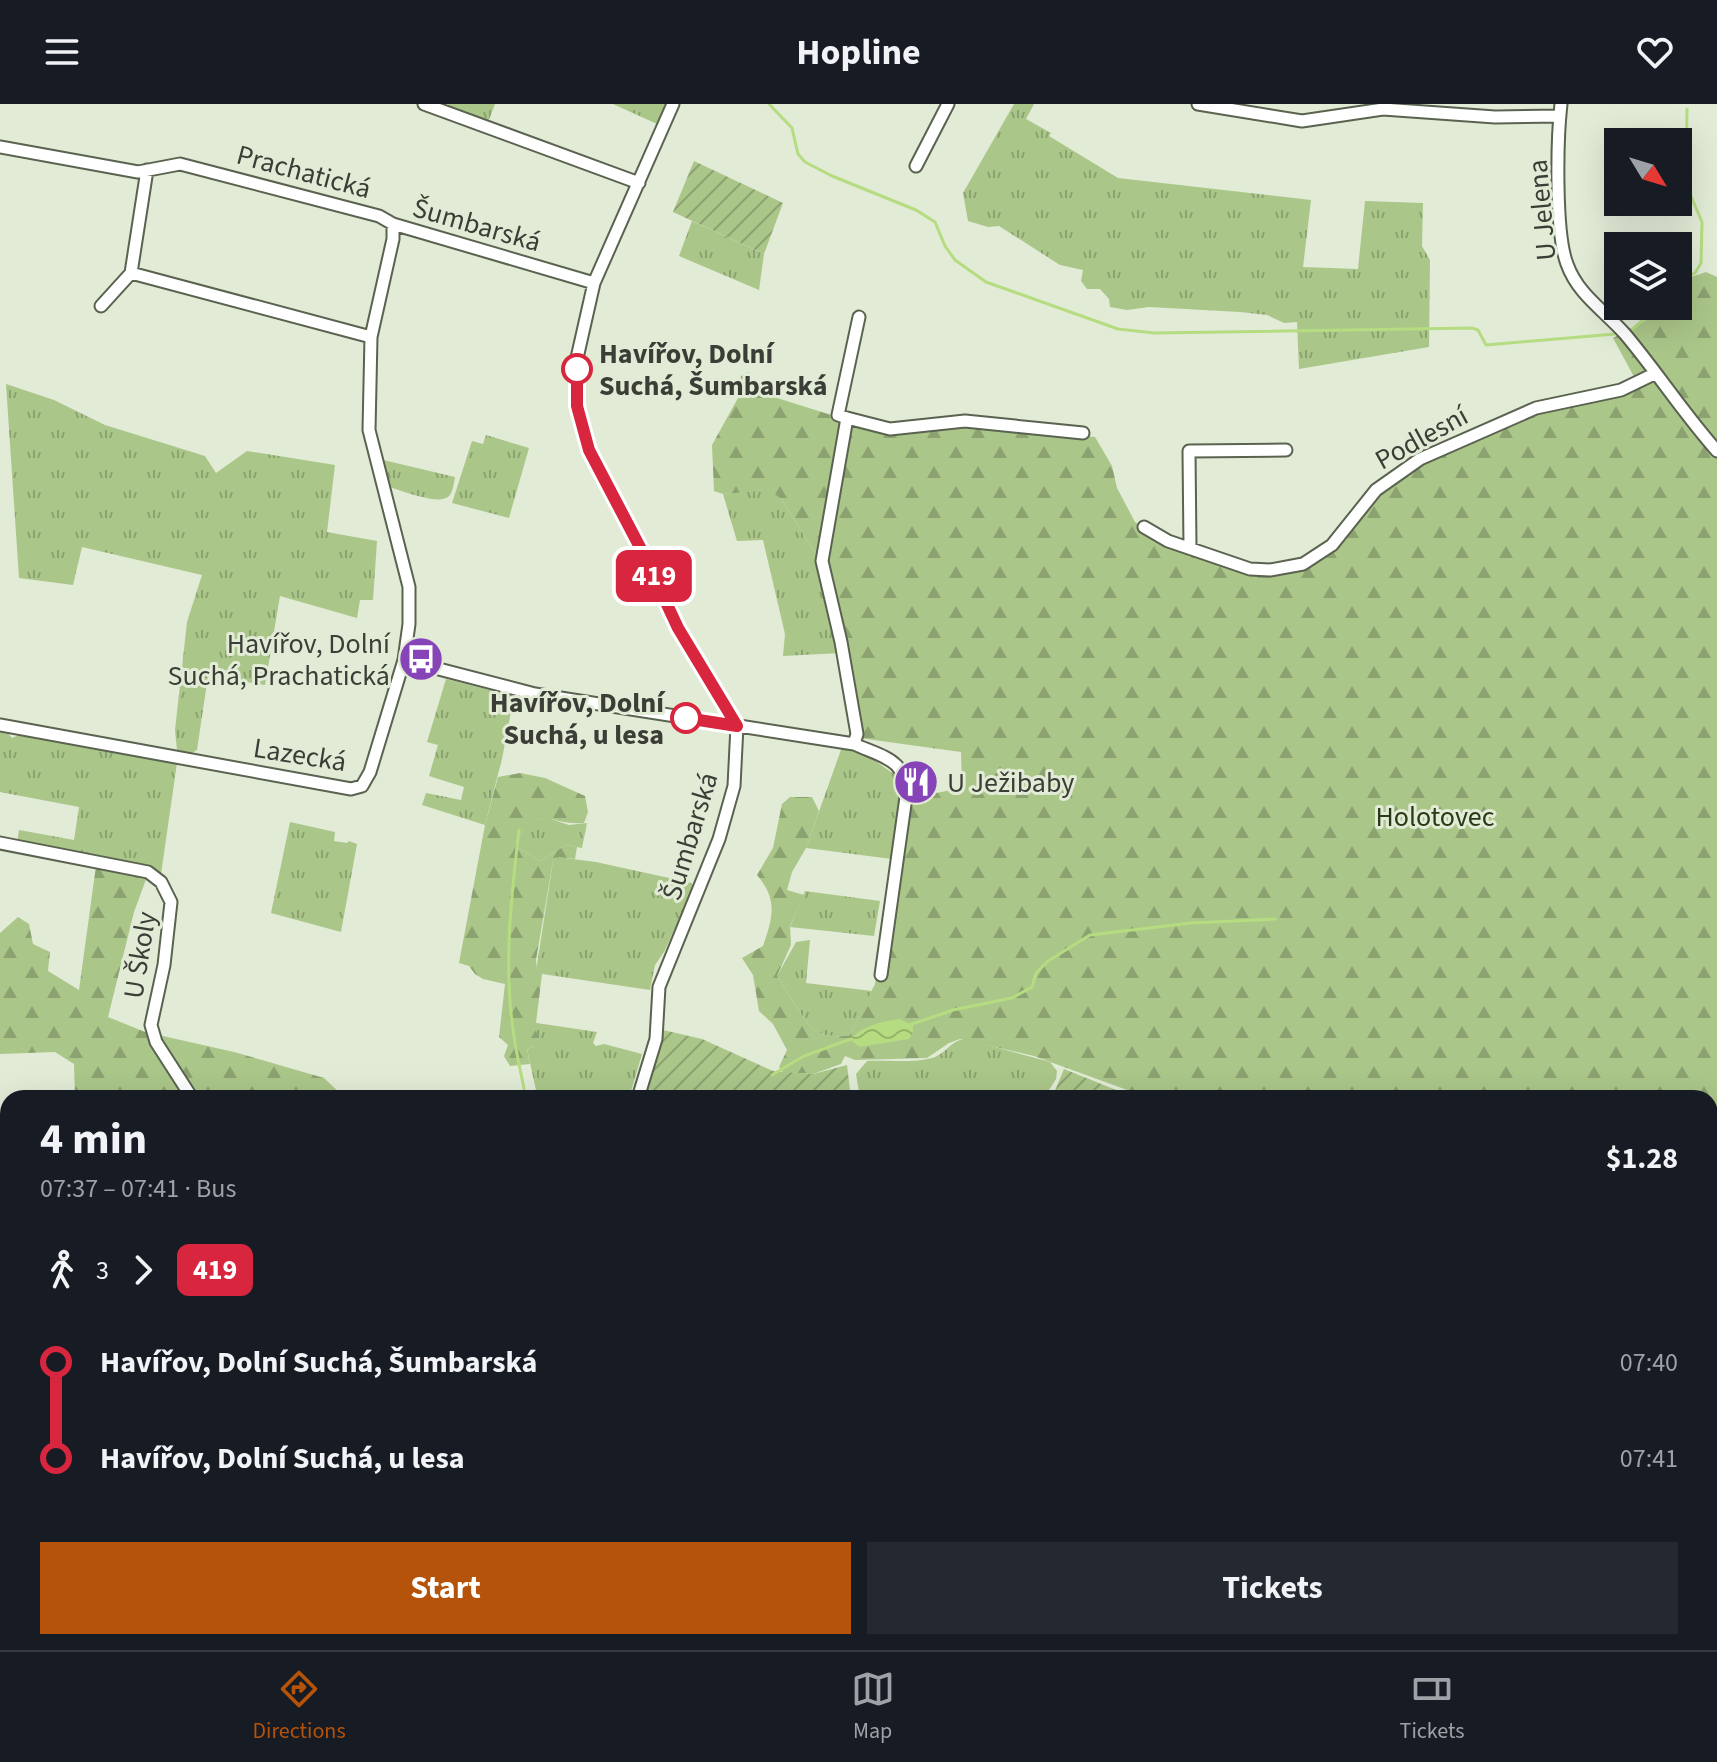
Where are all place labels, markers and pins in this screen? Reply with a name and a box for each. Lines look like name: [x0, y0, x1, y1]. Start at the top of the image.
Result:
place label: Havířov, Dolní Suchá, Šumbarská: [599, 334, 827, 406]
marker: Havířov, Dolní Suchá, Šumbarská: [562, 354, 592, 384]
place label: Havířov, Dolní Suchá, Prachatická: [168, 624, 391, 696]
bus stop icon: Havířov, Dolní Suchá, Prachatická: [397, 635, 445, 683]
place label: Havířov, Dolní Suchá, u lesa: [490, 683, 666, 755]
marker: Havířov, Dolní Suchá, u lesa: [671, 703, 701, 733]
restaurant icon: U Ježibaby: [892, 758, 940, 806]
place label: U Ježibaby: [947, 763, 1074, 803]

